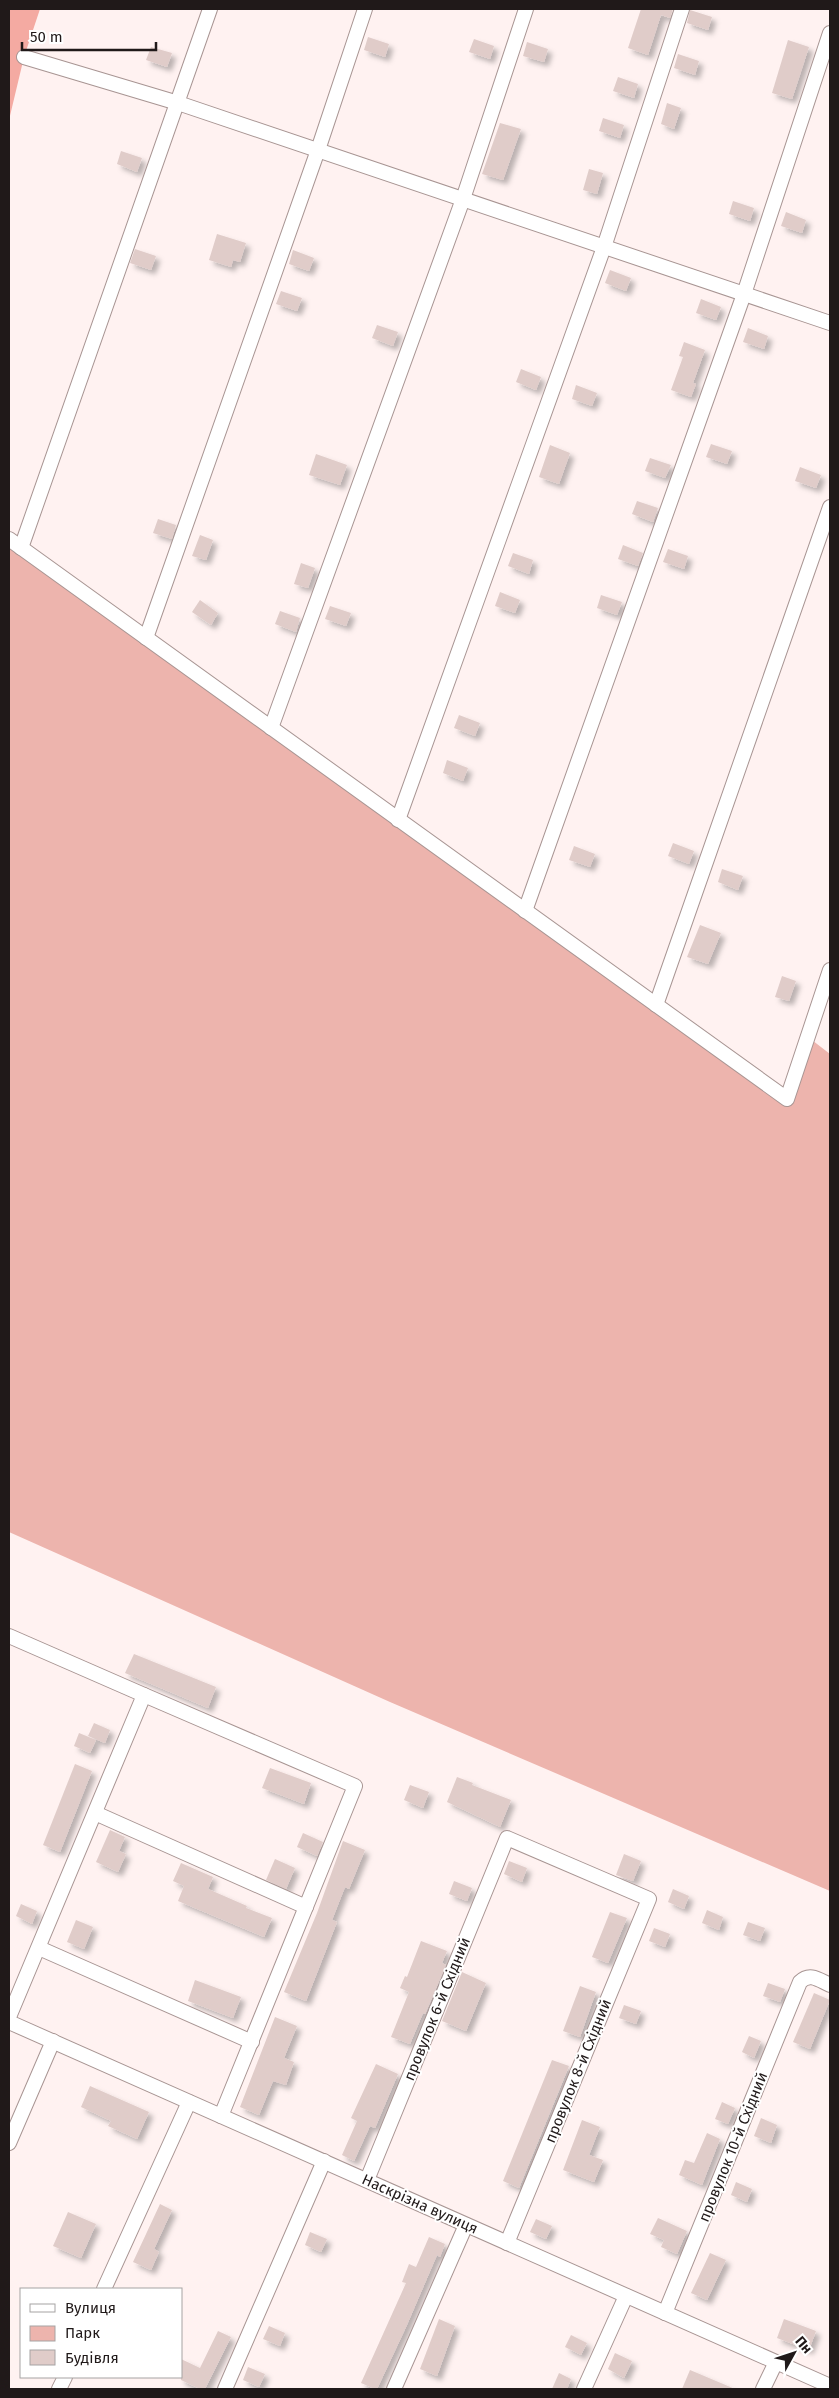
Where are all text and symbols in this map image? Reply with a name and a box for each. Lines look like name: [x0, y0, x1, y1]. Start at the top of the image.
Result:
scale bar: [22, 20, 156, 52]
text: 50 m: [30, 28, 63, 46]
street label: провулок 6-й Східний: [400, 1935, 474, 2083]
street label: провулок 8-й Східний: [541, 1997, 615, 2145]
street label: провулок 10-й Східний: [695, 2069, 771, 2225]
street label: Наскрізна вулиця: [359, 2170, 481, 2238]
legend: [20, 2288, 182, 2378]
text: Вулиця: [65, 2299, 116, 2317]
text: Парк: [65, 2324, 100, 2342]
north arrow: [769, 2328, 819, 2378]
text: Пн: [791, 2333, 816, 2357]
text: Будівля: [65, 2349, 119, 2367]

